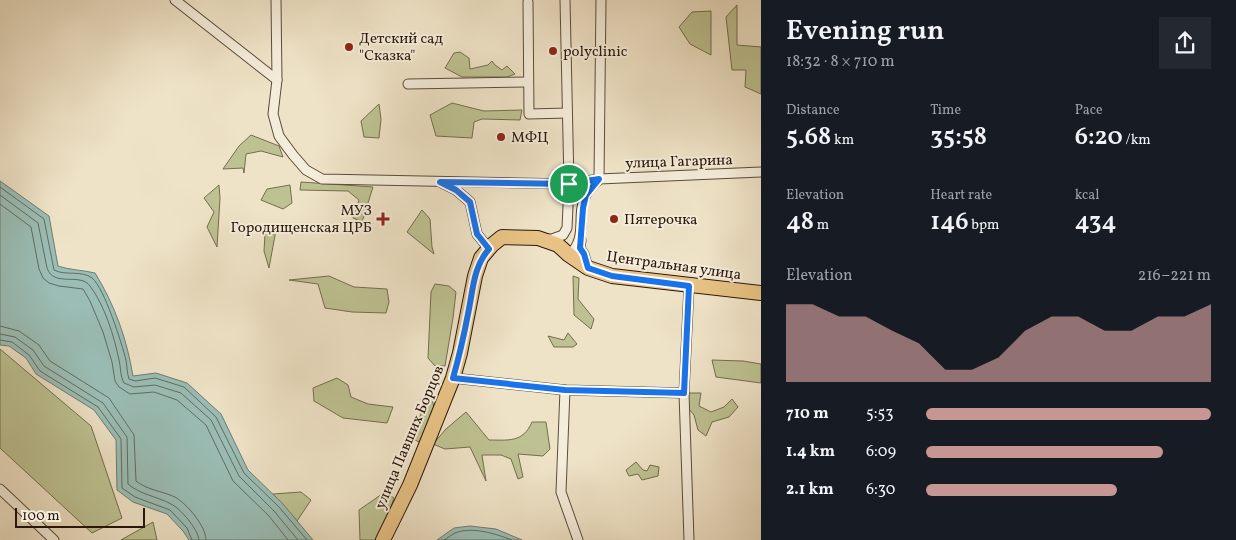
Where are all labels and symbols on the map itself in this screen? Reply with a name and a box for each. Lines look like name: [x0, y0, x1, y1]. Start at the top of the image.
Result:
place label: Детский сад "Сказка": [359, 29, 444, 67]
marker: Детский сад "Сказка": [343, 41, 355, 53]
place label: polyclinic: [563, 42, 628, 63]
marker: polyclinic: [547, 45, 559, 57]
place label: МФЦ: [511, 128, 549, 149]
marker: МФЦ: [495, 131, 507, 143]
street label: улица Гагарина: [625, 150, 733, 175]
pin: [548, 163, 590, 205]
place label: МУЗ Городищенская ЦРБ: [230, 201, 372, 239]
place label: Пятерочка: [624, 210, 698, 231]
marker: МУЗ Городищенская ЦРБ: [376, 212, 390, 226]
marker: Пятерочка: [608, 213, 620, 225]
street label: Центральная улица: [605, 247, 742, 286]
street label: улица Павших Борцов: [371, 363, 450, 513]
scale bar: [15, 505, 145, 528]

